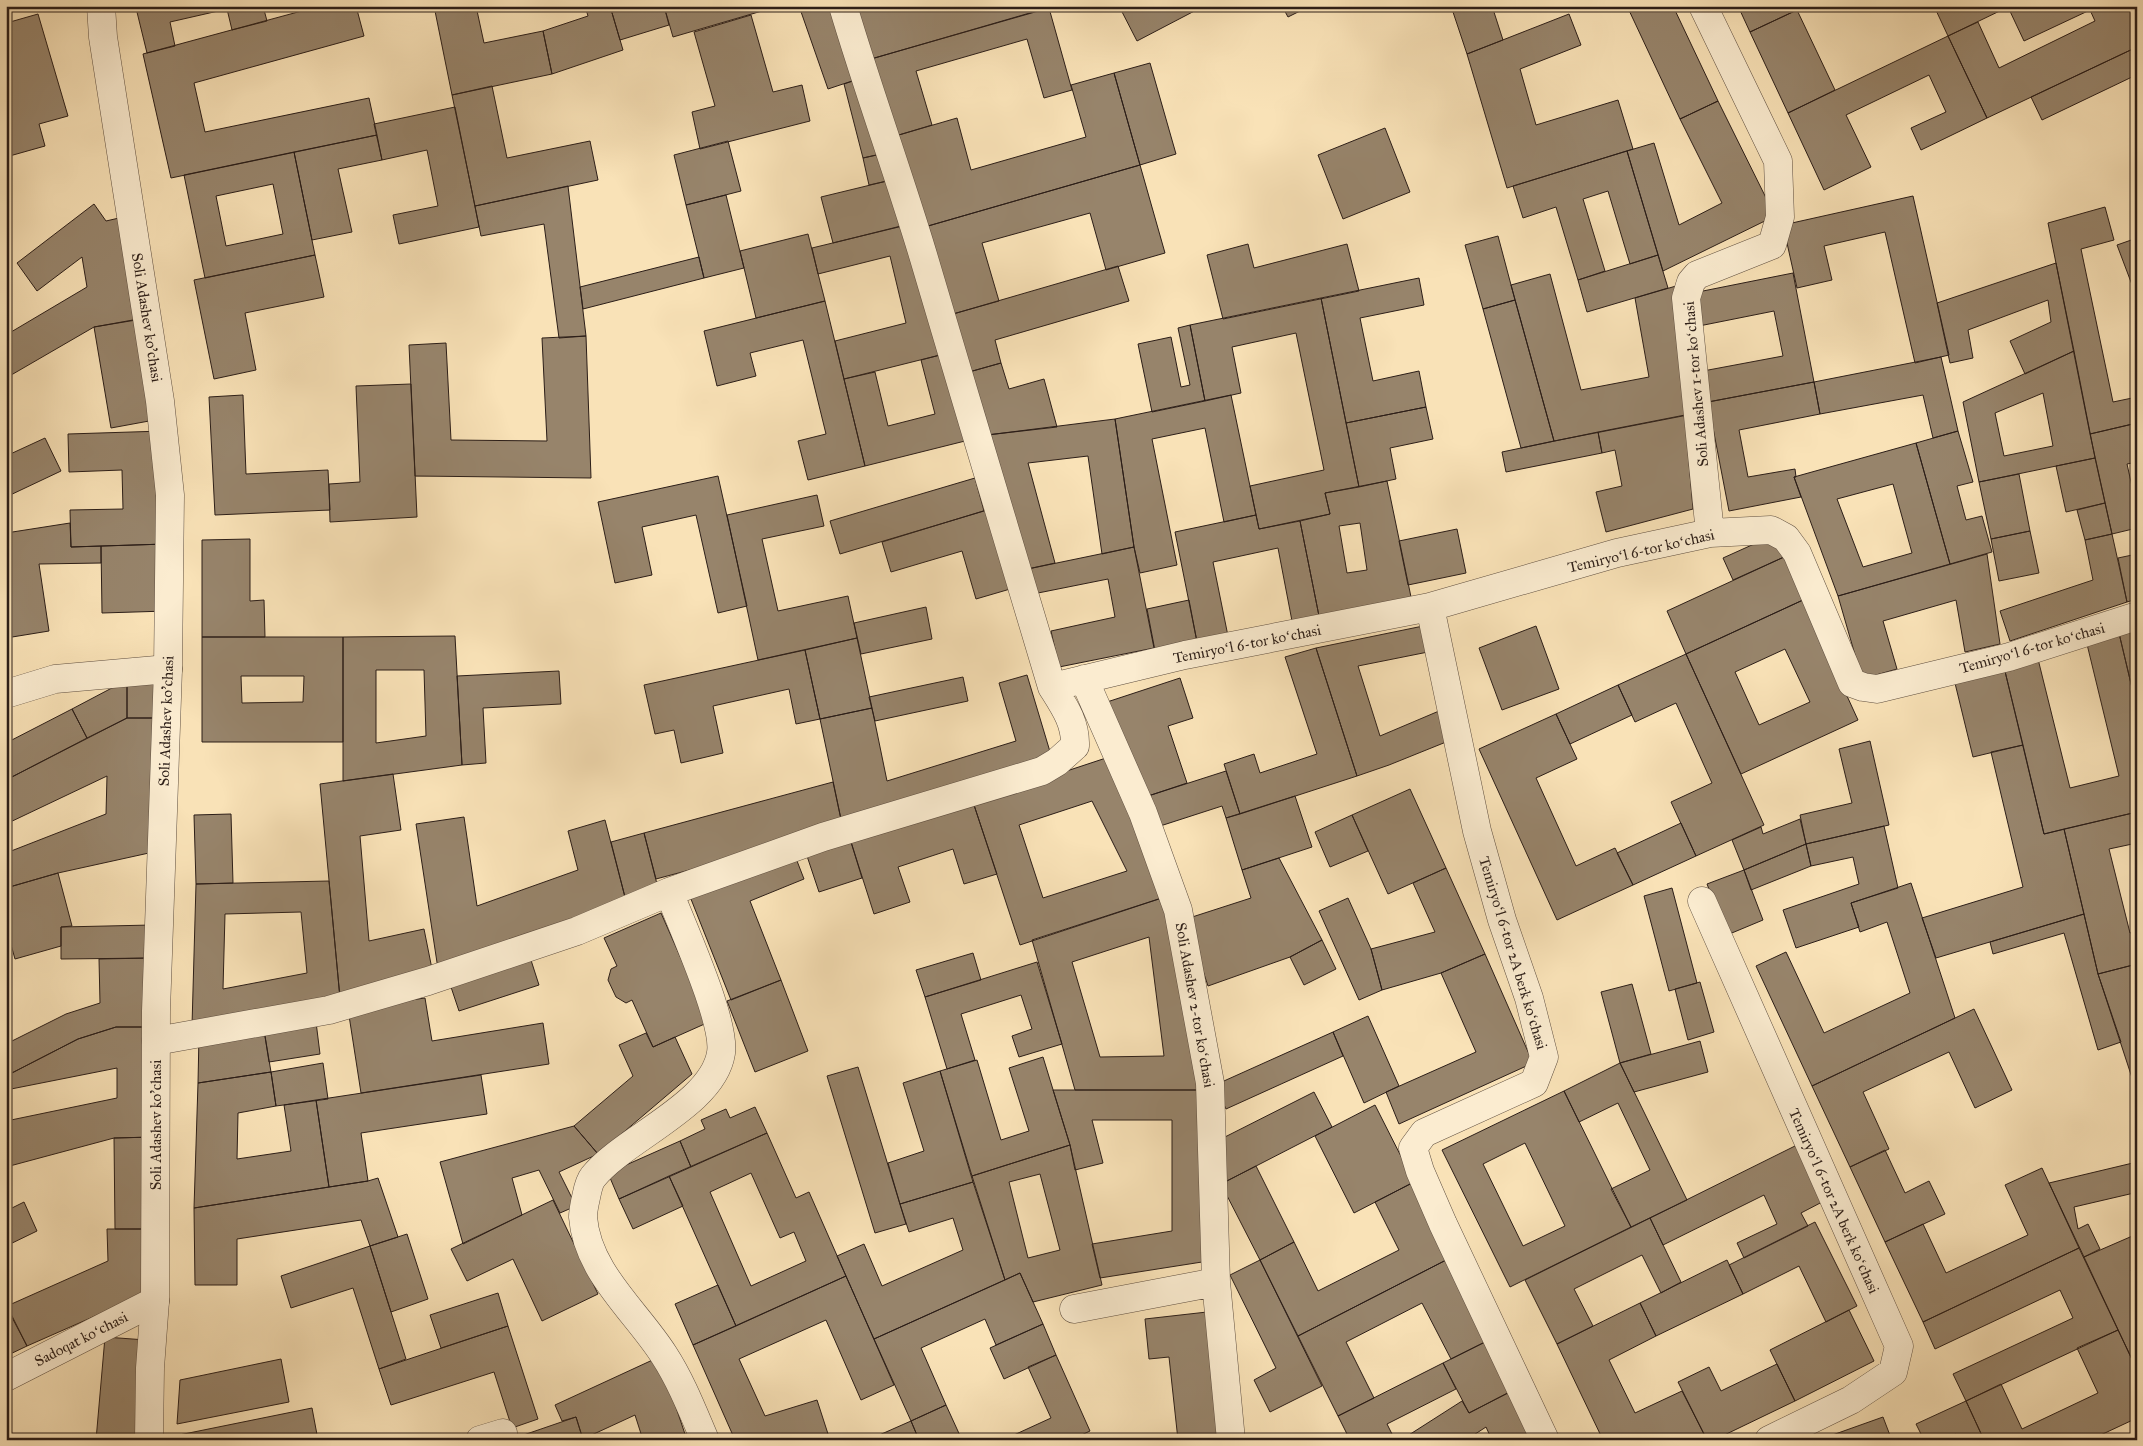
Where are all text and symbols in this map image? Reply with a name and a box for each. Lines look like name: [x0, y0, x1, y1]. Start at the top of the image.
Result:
street label: Soli Adashev ko'chasi: [128, 252, 166, 384]
street label: Soli Adashev 1-tor koʻchasi: [1680, 301, 1712, 467]
street label: Temiryoʻl 6-tor koʻchasi: [1566, 525, 1716, 577]
street label: Temiryoʻl 6-tor koʻchasi: [1957, 619, 2107, 677]
street label: Temiryoʻl 6-tor koʻchasi: [1172, 621, 1322, 667]
street label: Soli Adashev ko'chasi: [155, 655, 177, 787]
street label: Temiryoʻl 6-tor 2А berk koʻchasi: [1475, 854, 1551, 1052]
street label: Soli Adashev 2-tor koʻchasi: [1172, 921, 1218, 1089]
street label: Soli Adashev ko'chasi: [147, 1060, 165, 1190]
street label: Temiryoʻl 6-tor 2А berk koʻchasi: [1785, 1106, 1883, 1296]
street label: Sadoqat koʻchasi: [31, 1308, 131, 1371]

